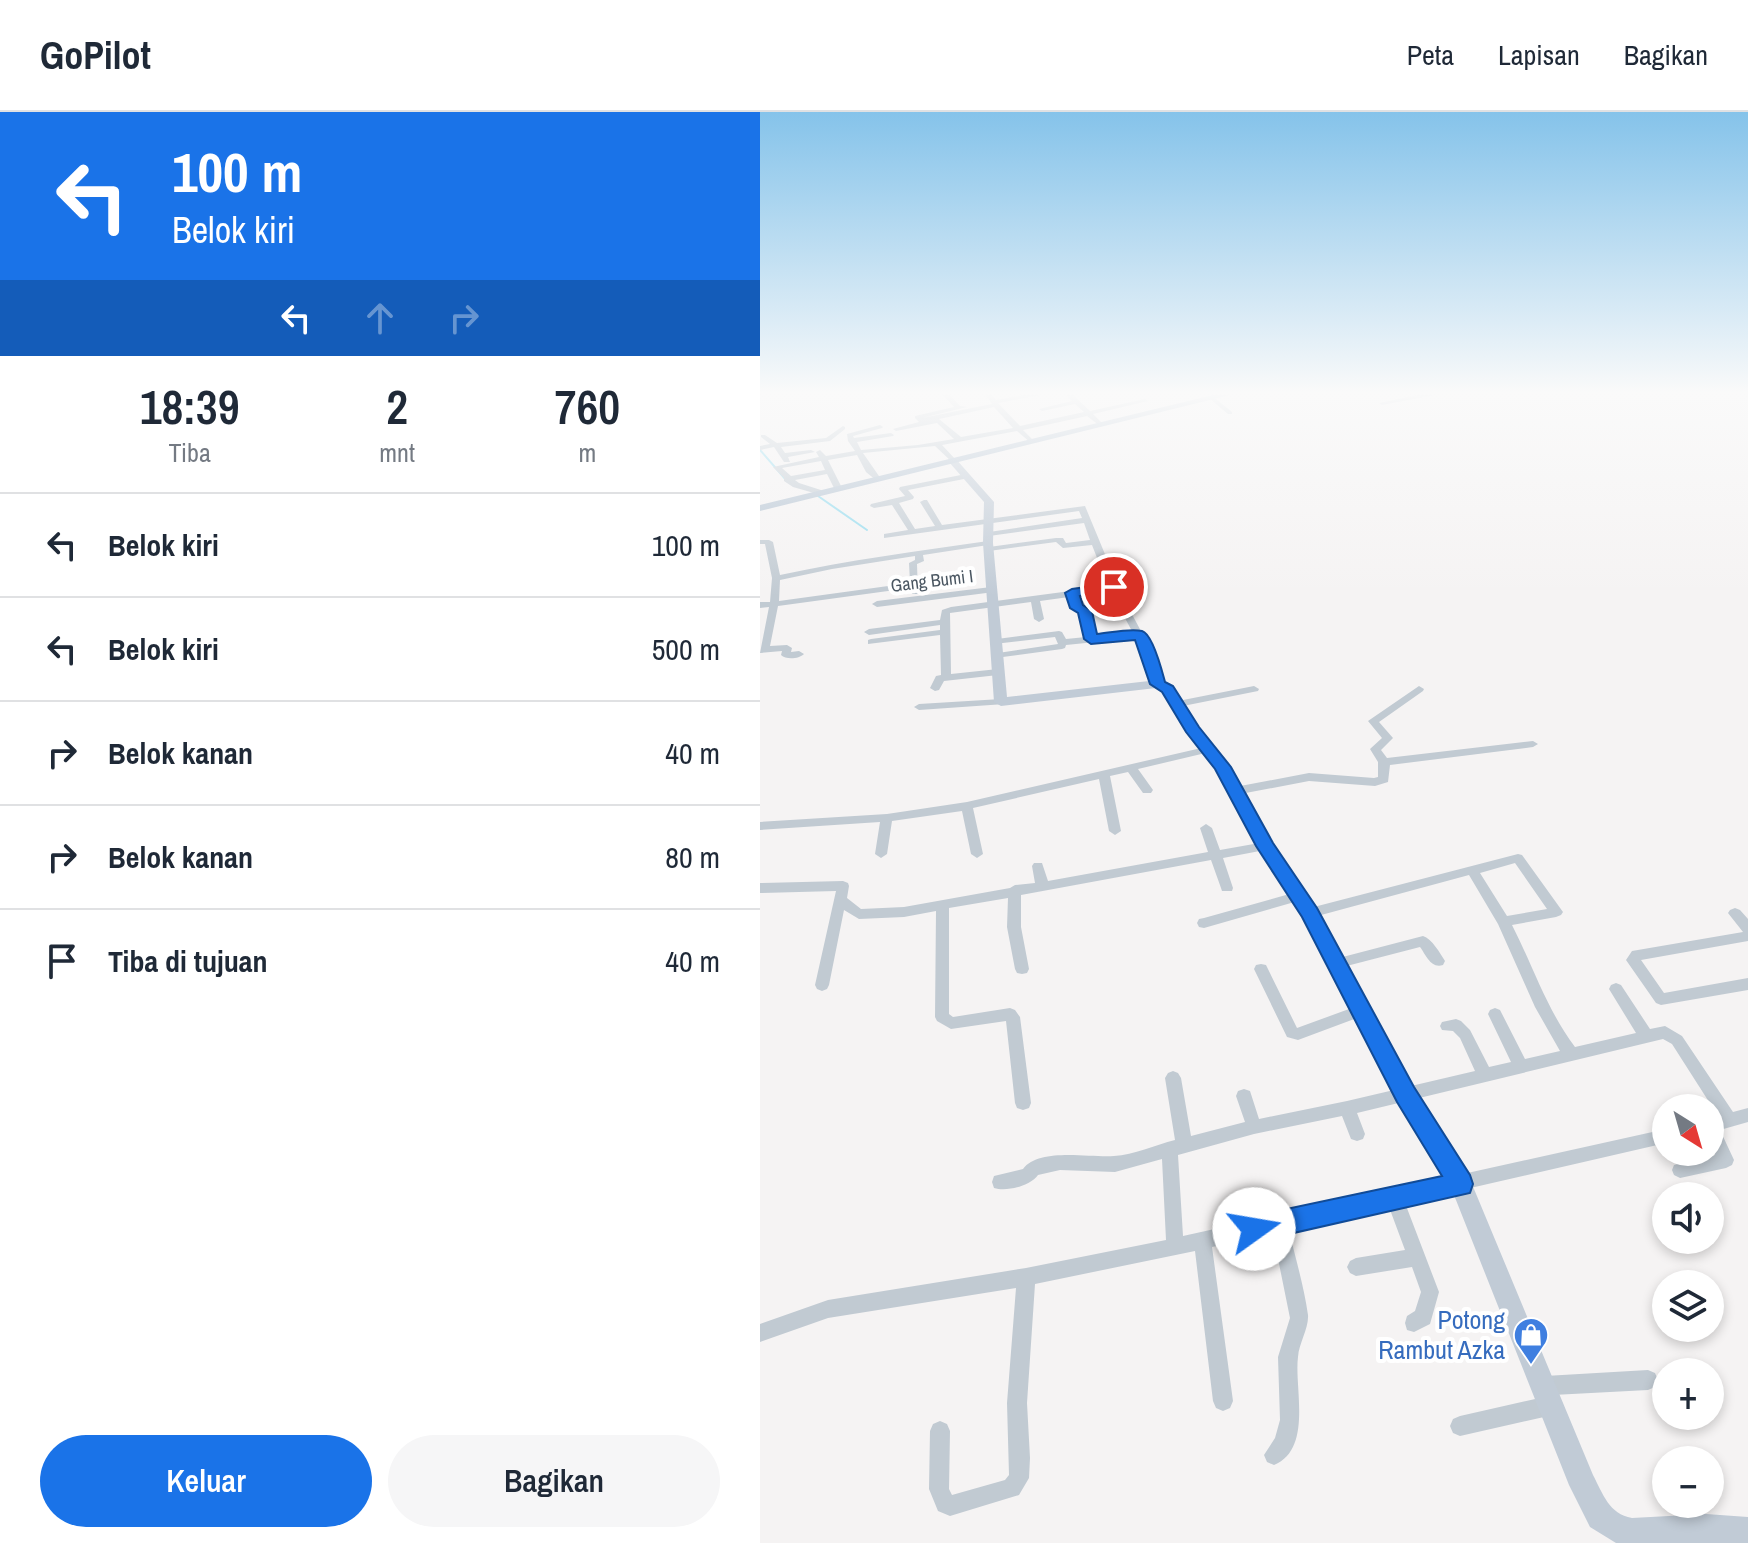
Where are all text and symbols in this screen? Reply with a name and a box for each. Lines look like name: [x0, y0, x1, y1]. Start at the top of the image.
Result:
text: GoPilot: [40, 30, 151, 81]
text: Peta: [1407, 36, 1454, 74]
text: Lapisan: [1498, 36, 1580, 74]
text: Bagikan: [1624, 36, 1708, 74]
text: 100 m: [172, 134, 302, 209]
icon: left: [40, 144, 144, 248]
text: Belok kiri: [172, 206, 295, 254]
icon: left: [274, 296, 318, 340]
icon: ahead: [358, 296, 402, 340]
icon: right: [442, 296, 486, 340]
text: 18:39: [140, 374, 240, 439]
text: 2: [386, 374, 408, 439]
text: 760: [555, 374, 620, 439]
text: Tiba: [169, 435, 211, 470]
text: mnt: [379, 435, 415, 470]
text: m: [579, 435, 596, 470]
icon: left: [40, 523, 84, 567]
text: Belok kiri: [108, 525, 219, 565]
text: 100 m: [652, 525, 720, 565]
pin: [1080, 553, 1148, 621]
street label: Gang Bumi I: [889, 563, 975, 598]
icon: arrive: [1092, 565, 1136, 609]
icon: left: [40, 627, 84, 671]
text: Belok kiri: [108, 629, 219, 669]
text: 500 m: [652, 629, 720, 669]
icon: right: [40, 731, 84, 775]
text: Belok kanan: [108, 733, 253, 773]
text: 40 m: [665, 733, 720, 773]
icon: right: [40, 835, 84, 879]
text: Belok kanan: [108, 837, 253, 877]
text: 80 m: [665, 837, 720, 877]
icon: arrive: [40, 939, 84, 983]
text: Tiba di tujuan: [108, 941, 268, 981]
text: 40 m: [665, 941, 720, 981]
north arrow: [1652, 1094, 1724, 1166]
map controls: [1652, 1094, 1724, 1518]
button: sound: [1652, 1182, 1724, 1254]
position arrow: [1212, 1187, 1296, 1271]
button: layers: [1652, 1270, 1724, 1342]
place label: Potong Rambut Azka: [1378, 1302, 1505, 1367]
shop icon: Potong Rambut Azka: [1512, 1316, 1550, 1366]
button: +: [1652, 1358, 1724, 1430]
button: Keluar: [40, 1435, 372, 1527]
button: Bagikan: [388, 1435, 720, 1527]
button: −: [1652, 1446, 1724, 1518]

